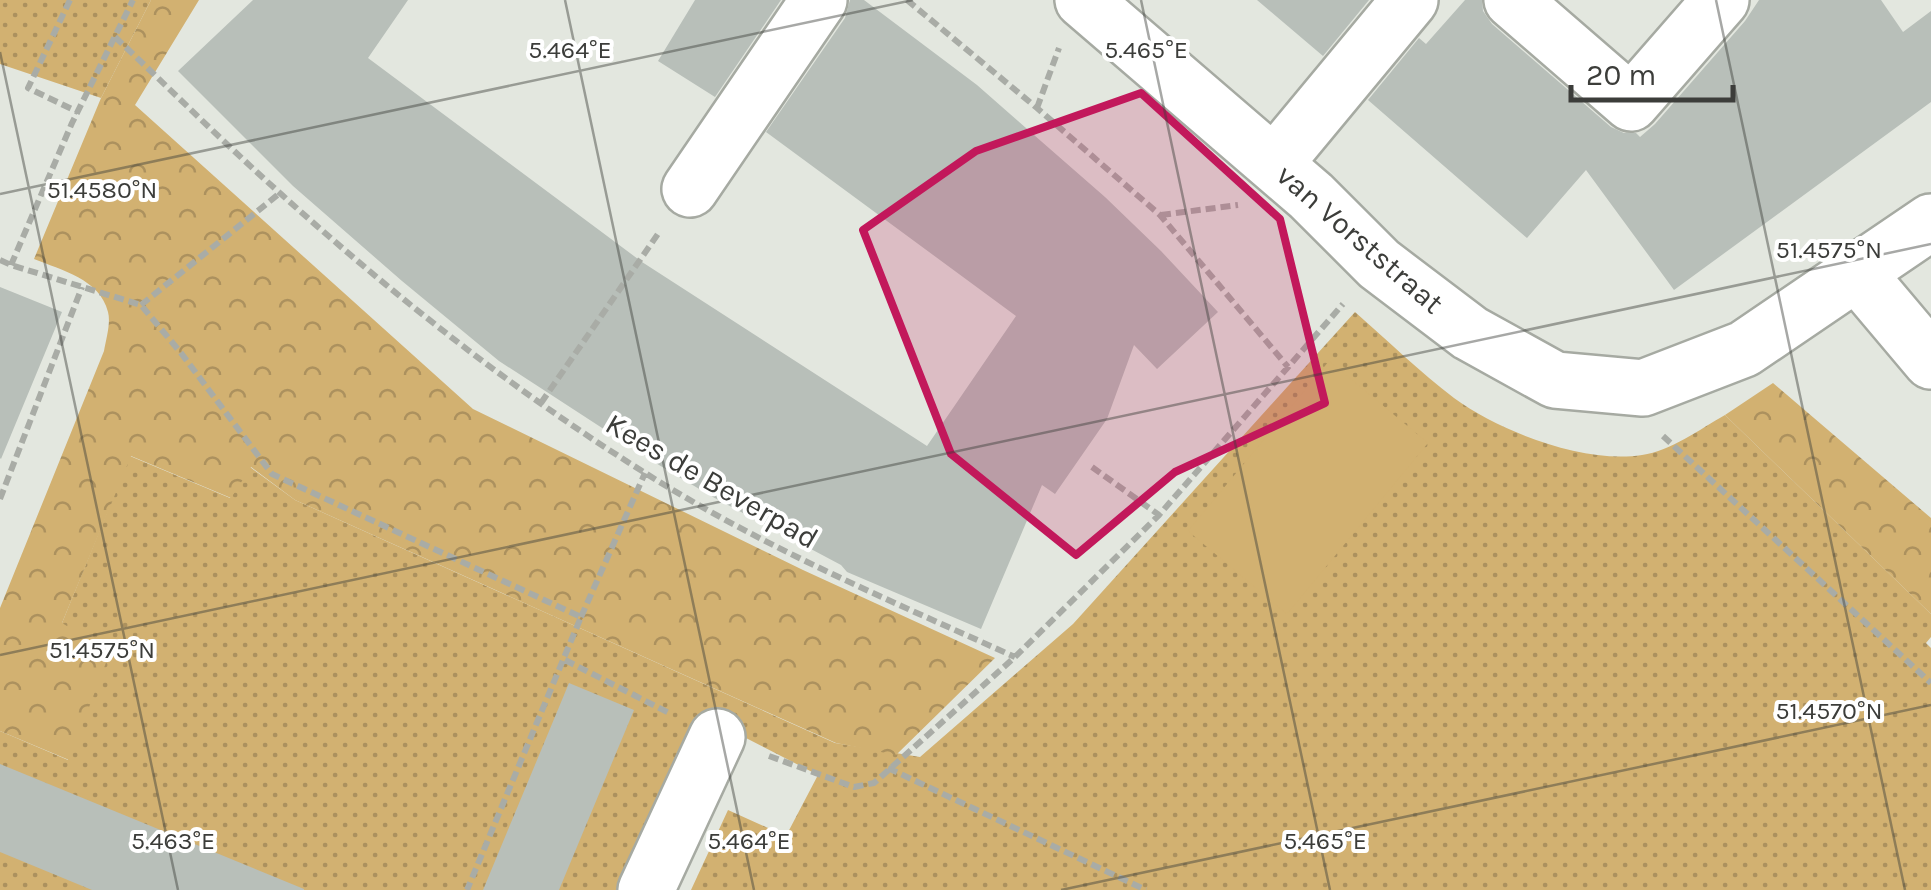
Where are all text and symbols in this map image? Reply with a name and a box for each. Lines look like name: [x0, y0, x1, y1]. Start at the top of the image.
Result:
text: 5.464°E: [528, 35, 612, 64]
text: 5.465°E: [1104, 35, 1188, 64]
scale bar: [1571, 40, 1734, 102]
text: 20 m: [1586, 57, 1656, 93]
street label: van Vorststraat: [1269, 157, 1451, 321]
text: 51.4580°N: [47, 175, 157, 204]
text: 51.4575°N: [1776, 235, 1882, 264]
street label: Kees de Beverpad: [599, 406, 825, 556]
text: 51.4575°N: [49, 635, 155, 664]
text: 51.4570°N: [1775, 696, 1883, 725]
text: 5.463°E: [131, 826, 215, 855]
text: 5.464°E: [707, 826, 791, 855]
text: 5.465°E: [1283, 826, 1367, 855]

